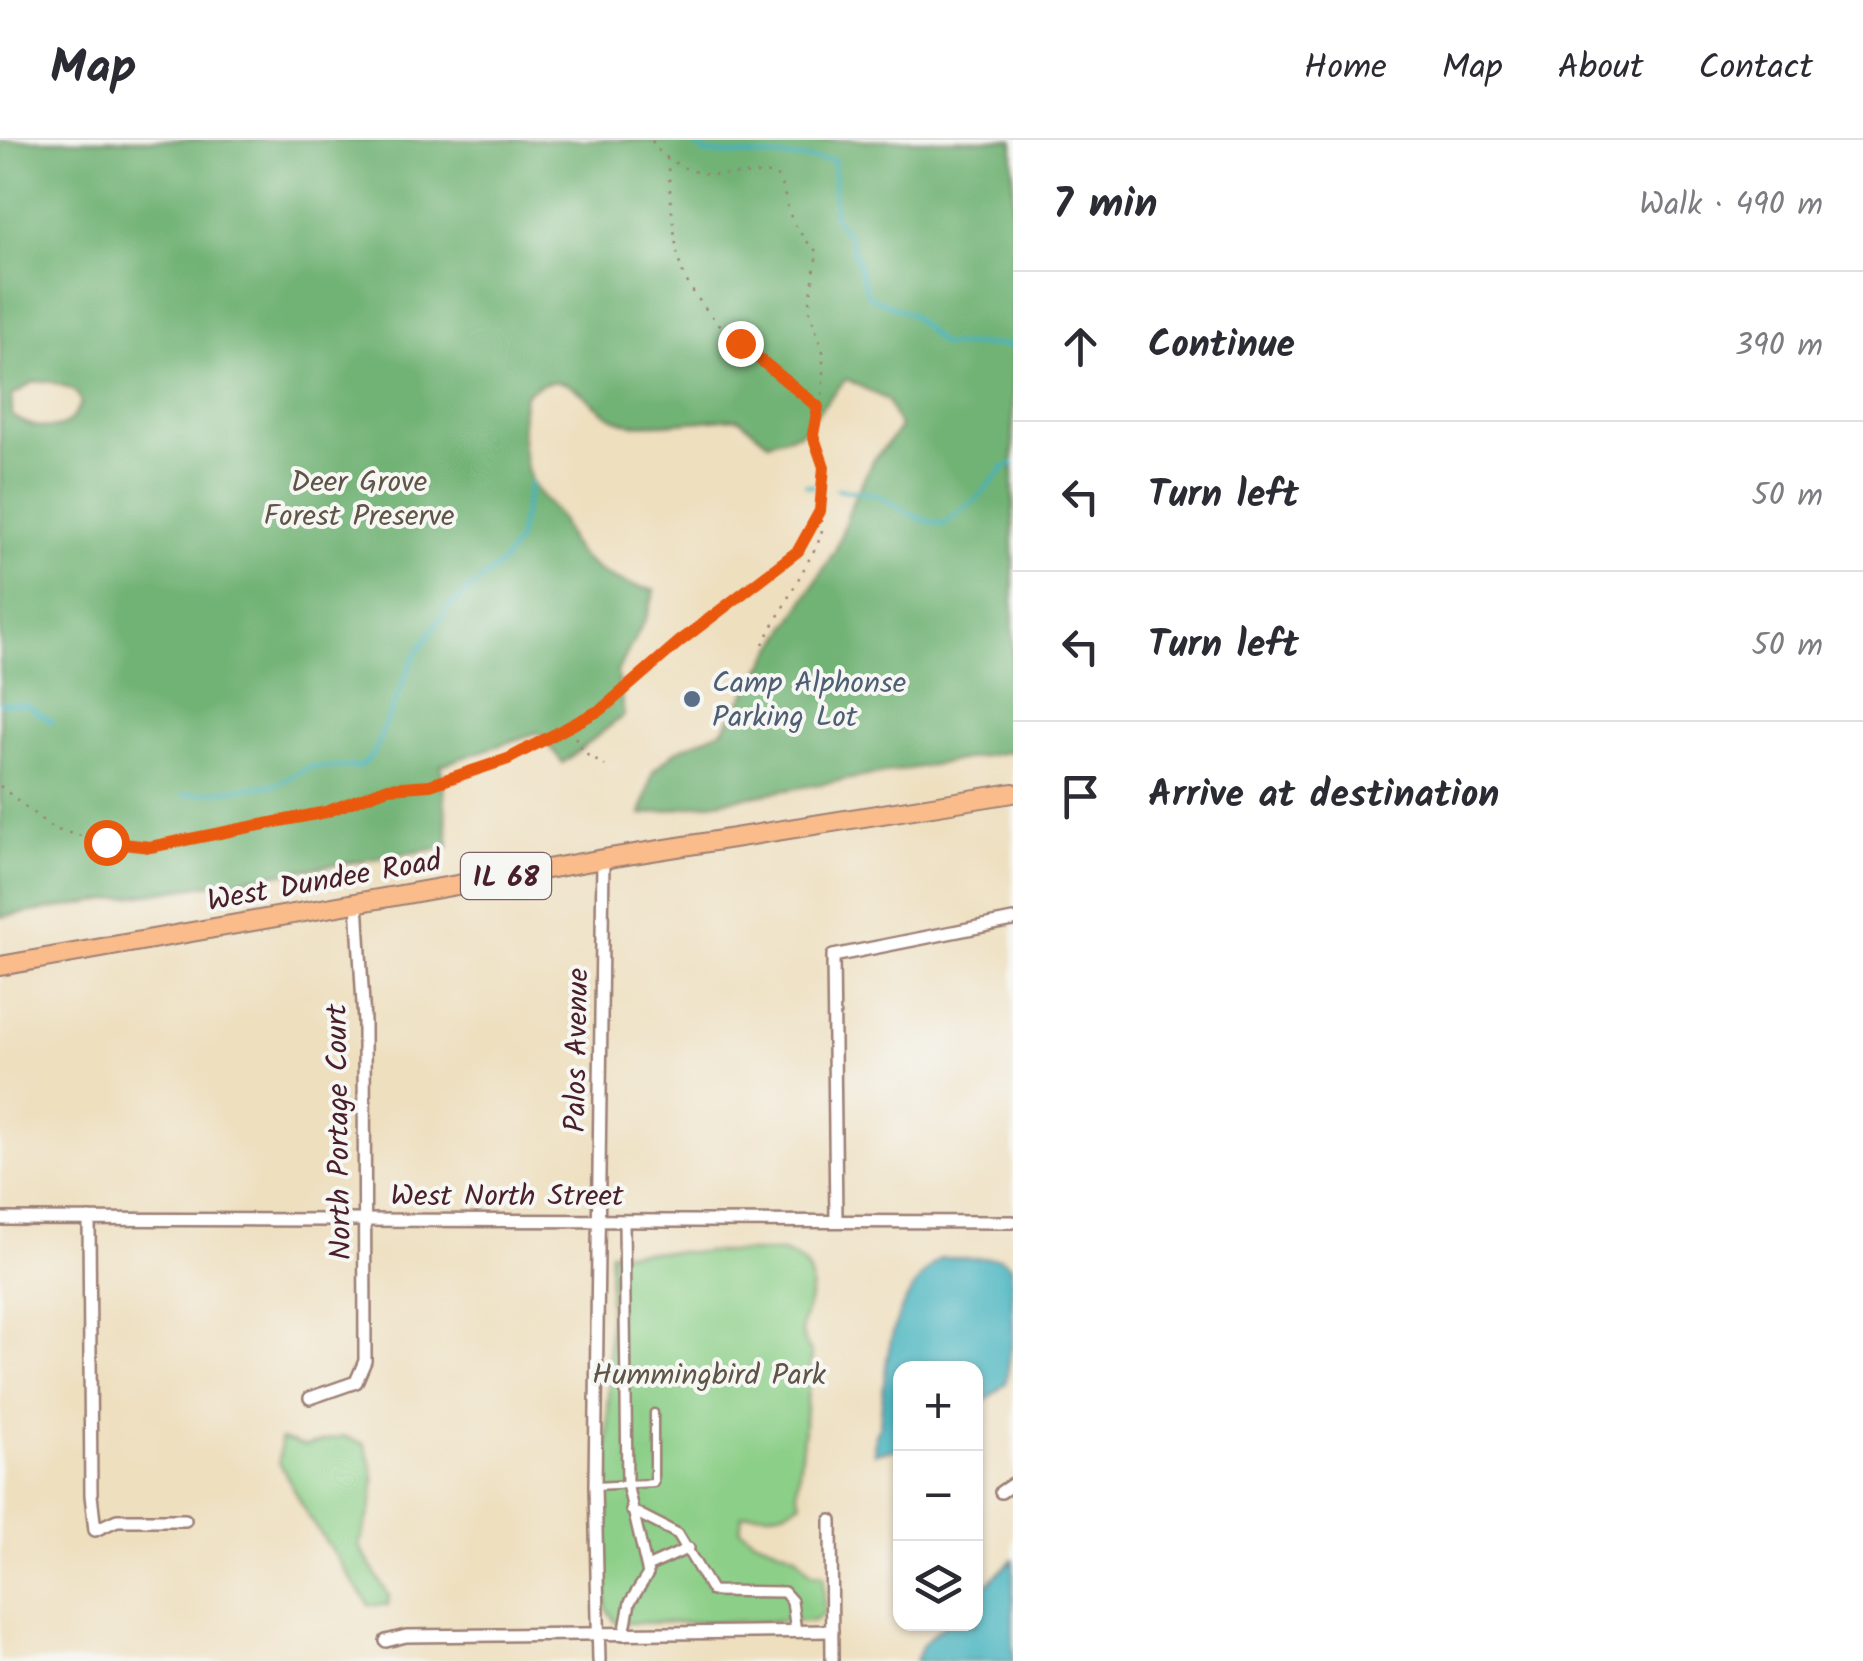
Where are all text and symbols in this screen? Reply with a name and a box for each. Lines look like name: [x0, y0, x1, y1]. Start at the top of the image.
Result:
text: Map: [50, 31, 137, 107]
text: Home: [1304, 41, 1387, 97]
text: Map: [1442, 41, 1503, 97]
text: About: [1558, 41, 1643, 97]
text: Contact: [1698, 41, 1813, 97]
text: 7 min: [1053, 172, 1158, 239]
text: Walk · 490 m: [1639, 180, 1823, 231]
text: Continue: [1148, 316, 1295, 376]
icon: ahead: [1053, 319, 1108, 374]
route end: [718, 321, 764, 367]
text: 390 m: [1735, 321, 1823, 372]
park label: Deer Grove Forest Preserve: [263, 459, 455, 541]
text: Turn left: [1148, 466, 1299, 526]
icon: left: [1053, 469, 1108, 524]
text: 50 m: [1752, 471, 1823, 522]
text: Turn left: [1148, 616, 1299, 676]
icon: left: [1053, 619, 1108, 674]
text: 50 m: [1752, 621, 1823, 672]
place label: Camp Alphonse Parking Lot: [712, 660, 906, 742]
marker: Camp Alphonse Parking Lot: [681, 688, 703, 710]
text: Arrive at destination: [1148, 766, 1499, 826]
icon: arrive: [1053, 769, 1108, 824]
route start: [84, 820, 130, 866]
street label: West Dundee Road: [203, 838, 446, 926]
road number: IL 68: [461, 853, 551, 899]
street label: Palos Avenue: [553, 967, 603, 1133]
street label: North Portage Court: [314, 1003, 366, 1261]
street label: West North Street: [390, 1173, 624, 1221]
park label: Hummingbird Park: [592, 1352, 827, 1400]
map controls: [893, 1361, 983, 1631]
button: +: [893, 1361, 983, 1451]
button: −: [893, 1451, 983, 1541]
button: layers: [893, 1541, 983, 1631]

